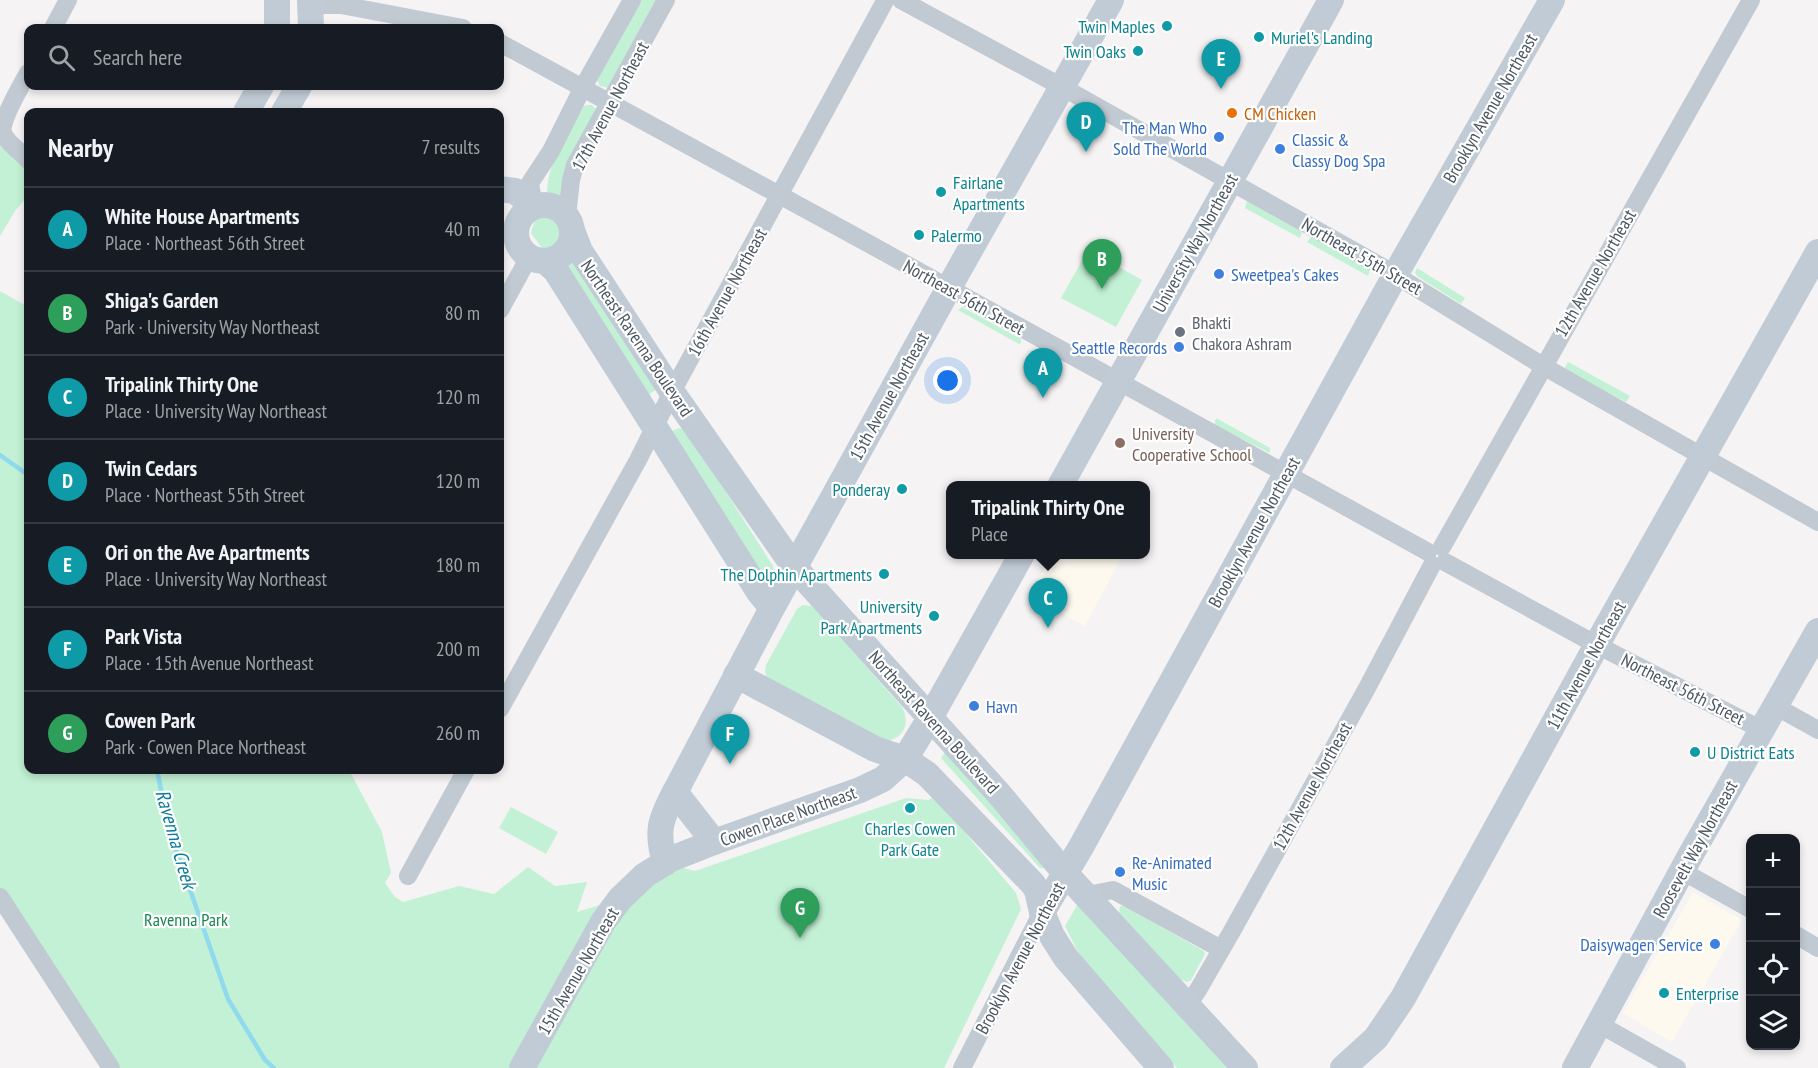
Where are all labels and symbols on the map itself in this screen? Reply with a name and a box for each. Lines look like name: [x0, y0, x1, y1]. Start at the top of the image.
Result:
place label: Twin Maples: [1078, 15, 1155, 38]
marker: Twin Maples: [1160, 19, 1174, 33]
place label: Muriel's Landing: [1271, 26, 1373, 49]
street label: Brooklyn Avenue Northeast: [1438, 29, 1542, 187]
marker: Muriel's Landing: [1252, 30, 1266, 44]
street label: 17th Avenue Northeast: [566, 37, 654, 175]
place label: Twin Oaks: [1063, 40, 1126, 63]
pin: E: [1202, 40, 1240, 89]
marker: Twin Oaks: [1131, 44, 1145, 58]
pin: D: [1066, 102, 1106, 152]
place label: CM Chicken: [1244, 102, 1316, 125]
marker: CM Chicken: [1225, 106, 1239, 120]
place label: The Man Who Sold The World: [1113, 116, 1207, 160]
place label: Classic & Classy Dog Spa: [1292, 128, 1385, 172]
marker: The Man Who Sold The World: [1212, 130, 1226, 144]
marker: Classic & Classy Dog Spa: [1273, 142, 1287, 156]
street label: University Way Northeast: [1147, 169, 1243, 316]
place label: Fairlane Apartments: [953, 171, 1025, 215]
marker: Fairlane Apartments: [934, 185, 948, 199]
street label: 12th Avenue Northeast: [1549, 205, 1641, 341]
street label: Northeast 55th Street: [1298, 212, 1426, 300]
street label: 16th Avenue Northeast: [682, 224, 772, 360]
place label: Palermo: [931, 224, 982, 247]
marker: Palermo: [912, 228, 926, 242]
pin: B: [1082, 240, 1122, 289]
street label: Northeast 56th Street: [899, 254, 1029, 340]
street label: Northeast Ravenna Boulevard: [576, 255, 698, 421]
place label: Sweetpea's Cakes: [1231, 263, 1339, 286]
marker: Sweetpea's Cakes: [1212, 267, 1226, 281]
place label: Bhakti Chakora Ashram: [1192, 311, 1292, 355]
marker: Bhakti Chakora Ashram: [1173, 325, 1187, 339]
street label: 15th Avenue Northeast: [844, 328, 934, 464]
place label: Seattle Records: [1071, 336, 1167, 359]
marker: Seattle Records: [1172, 340, 1186, 354]
pin: A: [1024, 348, 1062, 398]
your location: [933, 366, 962, 395]
place label: University Cooperative School: [1132, 422, 1252, 466]
marker: University Cooperative School: [1113, 436, 1127, 450]
street label: Brooklyn Avenue Northeast: [1203, 453, 1305, 611]
place label: Ponderay: [833, 478, 890, 501]
marker: Ponderay: [895, 482, 909, 496]
place label: The Dolphin Apartments: [721, 563, 872, 586]
marker: The Dolphin Apartments: [877, 567, 891, 581]
pin: C: [1028, 578, 1068, 628]
place label: University Park Apartments: [820, 595, 922, 639]
street label: 11th Avenue Northeast: [1541, 597, 1631, 733]
marker: University Park Apartments: [927, 609, 941, 623]
street label: Northeast Ravenna Boulevard: [864, 646, 1004, 798]
street label: Northeast 56th Street: [1617, 648, 1749, 730]
place label: Havn: [986, 695, 1018, 718]
marker: Havn: [967, 699, 981, 713]
pin: F: [710, 714, 750, 764]
street label: 12th Avenue Northeast: [1267, 718, 1357, 854]
place label: U District Eats: [1707, 741, 1795, 764]
marker: U District Eats: [1688, 745, 1702, 759]
street label: Roosevelt Way Northeast: [1648, 776, 1742, 922]
street label: Cowen Place Northeast: [717, 781, 859, 851]
water label: Ravenna Creek: [149, 786, 203, 894]
marker: Charles Cowen Park Gate: [903, 801, 917, 815]
place label: Charles Cowen Park Gate: [865, 817, 955, 861]
place label: Re-Animated Music: [1132, 851, 1212, 895]
marker: Re-Animated Music: [1113, 865, 1127, 879]
street label: Brooklyn Avenue Northeast: [970, 878, 1070, 1038]
pin: G: [780, 888, 820, 938]
street label: 15th Avenue Northeast: [532, 903, 624, 1039]
park label: Ravenna Park: [144, 908, 228, 931]
place label: Daisywagen Service: [1580, 933, 1703, 956]
marker: Daisywagen Service: [1708, 937, 1722, 951]
place label: Enterprise: [1676, 982, 1739, 1005]
marker: Enterprise: [1657, 986, 1671, 1000]

